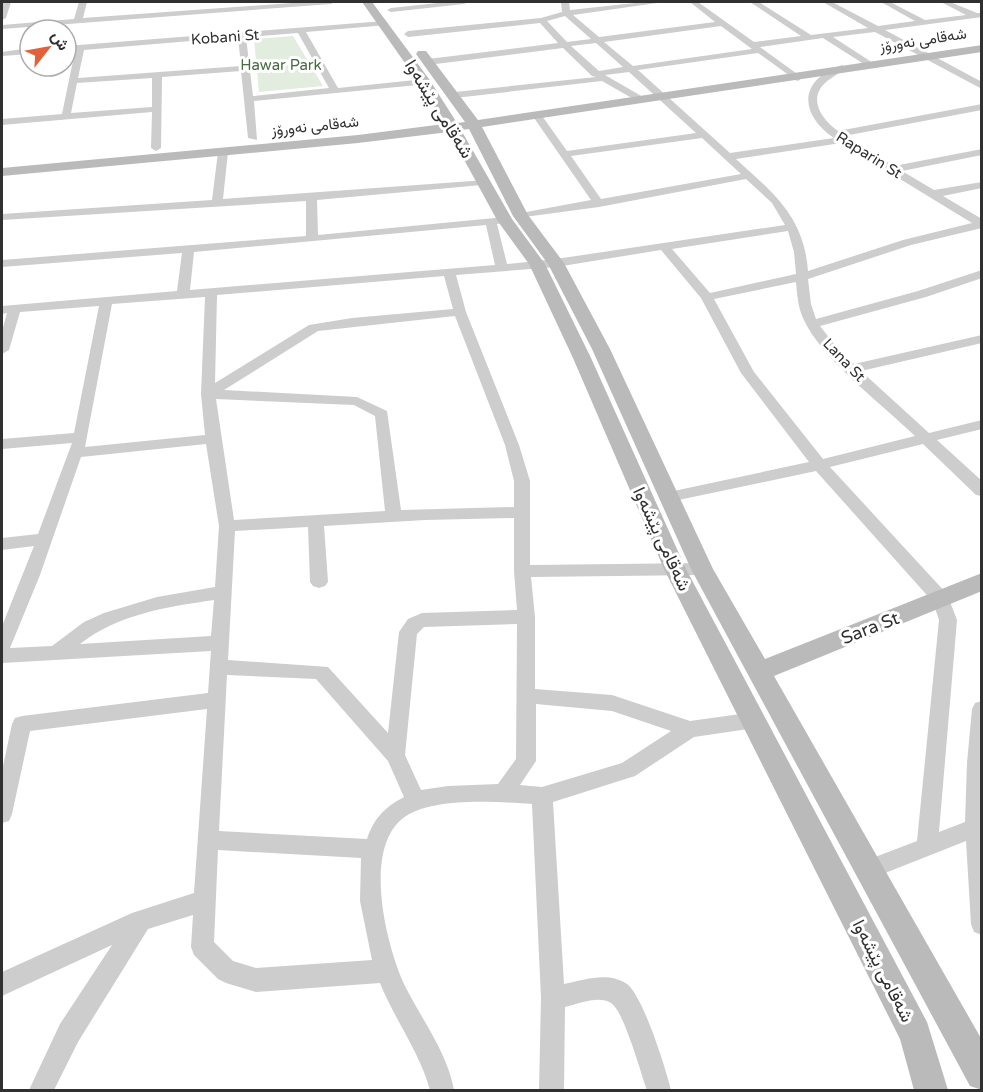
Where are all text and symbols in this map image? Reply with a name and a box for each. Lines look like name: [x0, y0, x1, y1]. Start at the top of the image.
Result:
north arrow: [18, 18, 78, 78]
street label: شەقامی نەورۆز: [877, 24, 968, 57]
street label: Kobani St: [190, 26, 260, 48]
text: ش: [46, 27, 74, 54]
park label: Hawar Park: [240, 56, 322, 74]
street label: شەقامی پێشەوا: [399, 56, 478, 163]
street label: شەقامی نەورۆز: [269, 112, 360, 141]
street label: Raparin St: [833, 128, 905, 182]
street label: Lana St: [819, 335, 869, 386]
street label: شەقامی پێشەوا: [627, 483, 696, 595]
street label: Sara St: [838, 607, 902, 649]
street label: شەقامی پێشەوا: [847, 916, 918, 1026]

